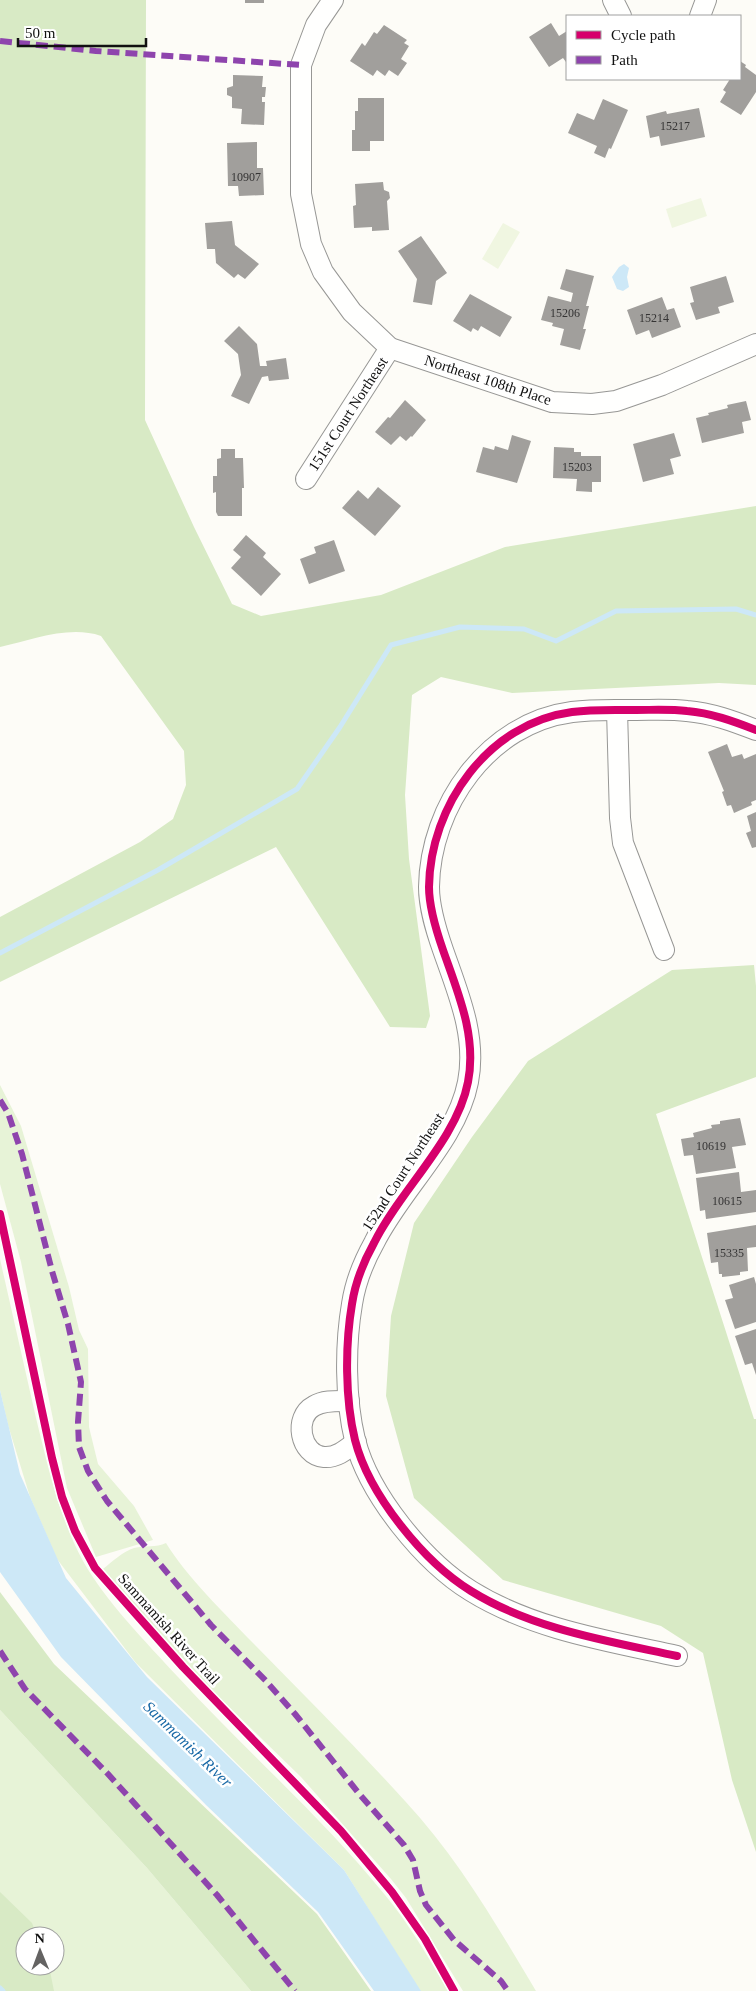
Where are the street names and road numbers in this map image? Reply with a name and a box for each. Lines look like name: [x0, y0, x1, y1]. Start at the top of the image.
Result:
street label: Northeast 108th Place: [423, 352, 554, 408]
street label: 151st Court Northeast: [305, 353, 391, 474]
street label: 152nd Court Northeast: [359, 1109, 448, 1234]
street label: Sammamish River Trail: [115, 1570, 223, 1688]

